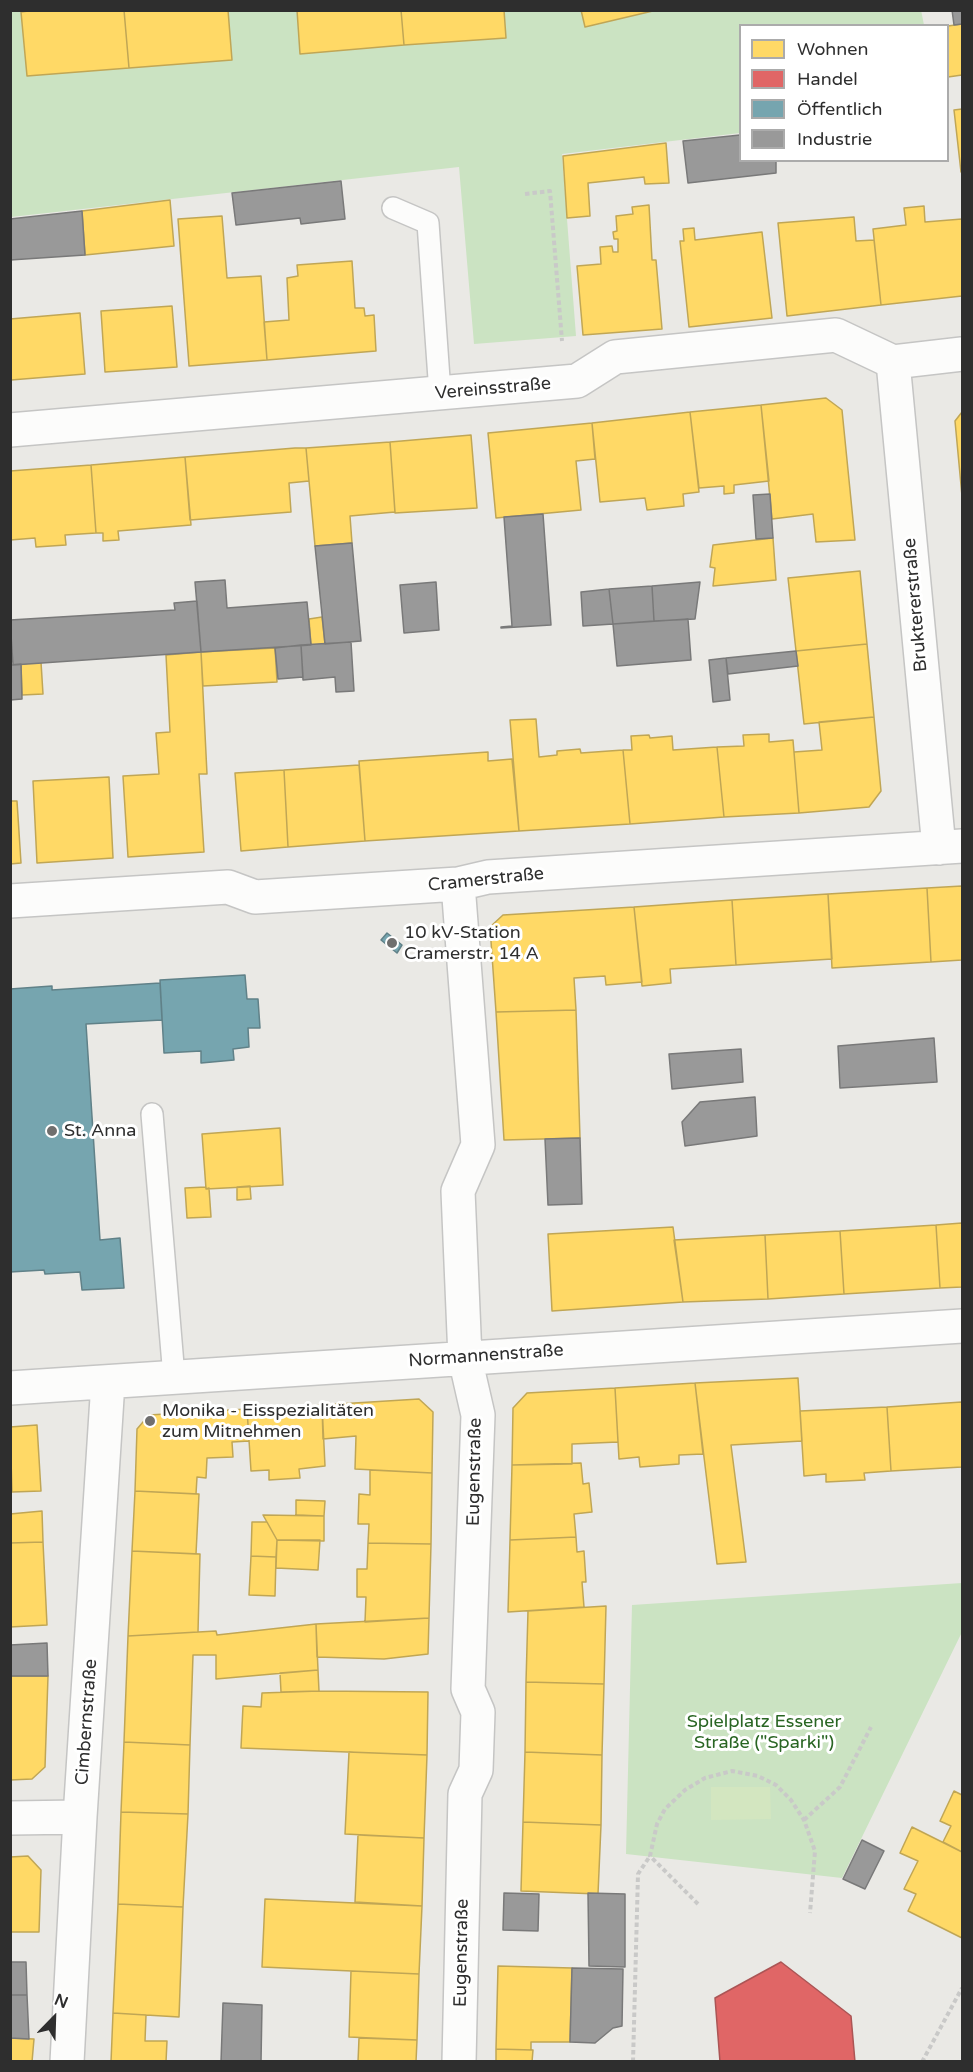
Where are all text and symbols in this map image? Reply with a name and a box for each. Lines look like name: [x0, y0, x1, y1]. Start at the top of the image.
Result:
legend: [739, 24, 949, 162]
text: Wohnen: [797, 38, 868, 60]
text: Handel: [797, 68, 858, 90]
text: Öffentlich: [797, 98, 882, 120]
text: Industrie: [797, 128, 872, 150]
street label: Vereinsstraße: [434, 373, 552, 405]
street label: Bruktererstraße: [899, 537, 933, 673]
street label: Cramerstraße: [427, 863, 545, 897]
place label: 10 kV-Station Cramerstr. 14 A: [404, 922, 539, 964]
marker: 10 kV-Station Cramerstr. 14 A: [385, 936, 399, 950]
place label: St. Anna: [64, 1120, 136, 1142]
marker: St. Anna: [45, 1124, 59, 1138]
street label: Normannenstraße: [408, 1340, 564, 1372]
place label: Monika - Eisspezialitäten zum Mitnehmen: [162, 1400, 374, 1442]
marker: Monika - Eisspezialitäten zum Mitnehmen: [143, 1414, 157, 1428]
street label: Eugenstraße: [463, 1418, 487, 1526]
street label: Cimbernstraße: [72, 1658, 102, 1786]
park label: Spielplatz Essener Straße ("Sparki"): [687, 1711, 841, 1754]
street label: Eugenstraße: [450, 1899, 474, 2007]
north arrow: [24, 1988, 84, 2048]
text: N: [51, 1990, 71, 2013]

